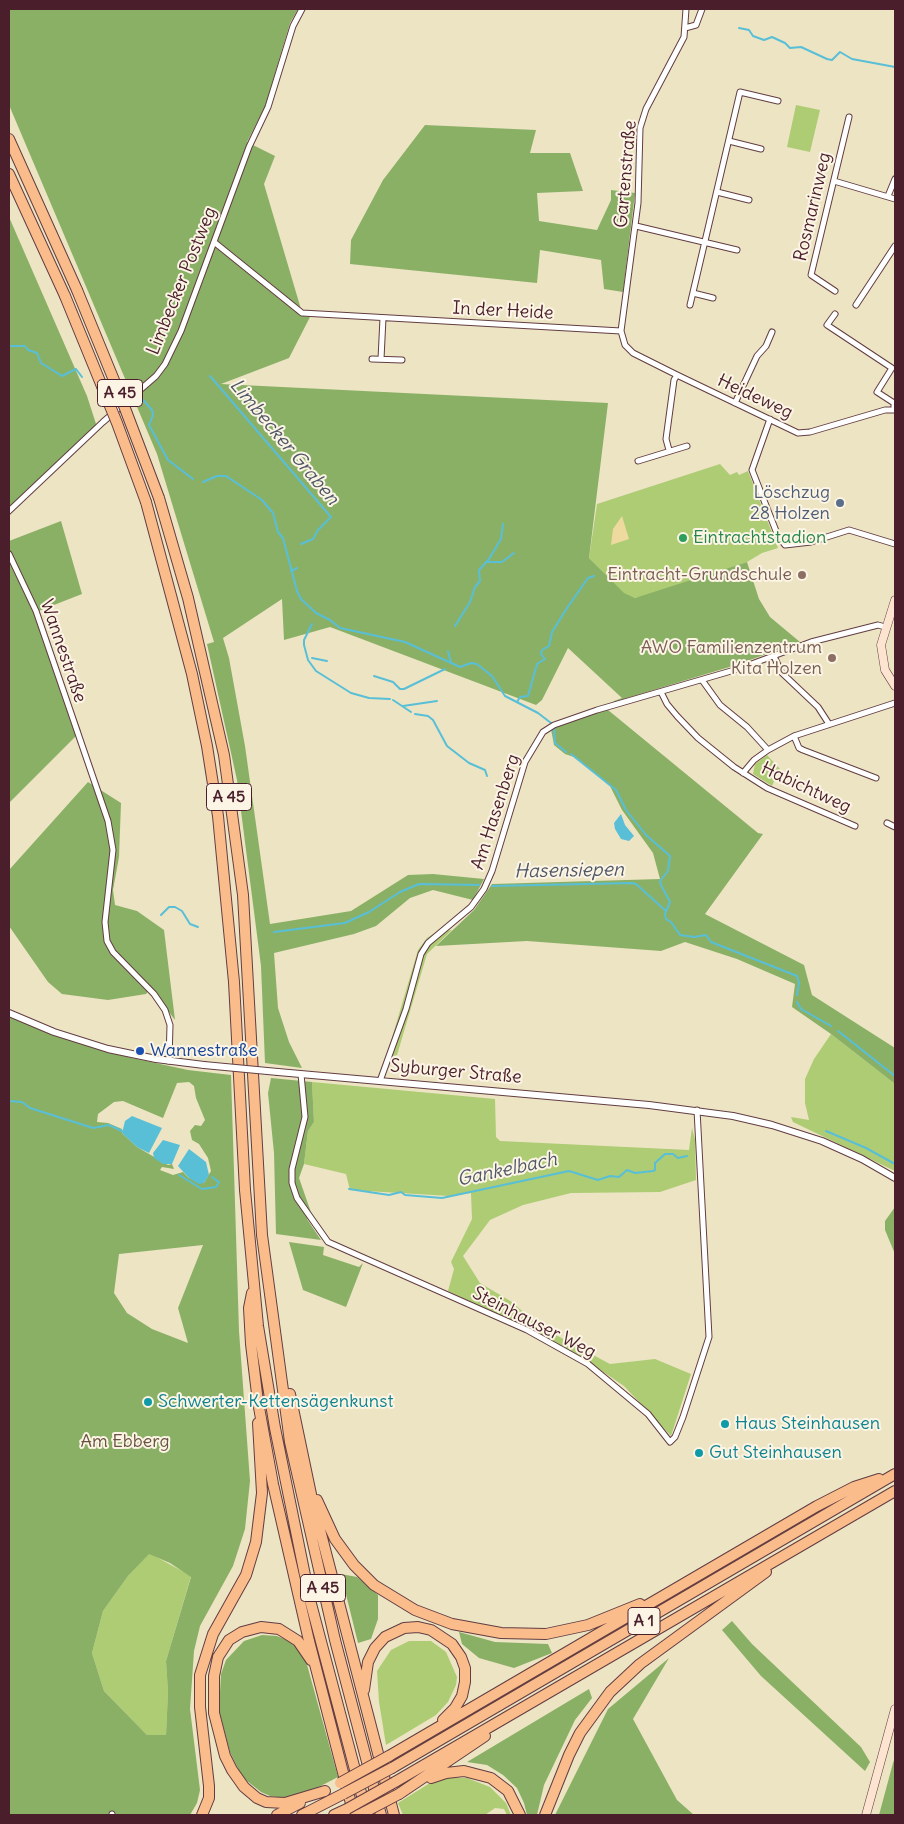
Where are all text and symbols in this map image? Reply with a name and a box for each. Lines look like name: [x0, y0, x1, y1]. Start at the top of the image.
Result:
street label: Gartenstraße: [611, 119, 641, 229]
street label: Rosmarinweg: [790, 150, 836, 264]
street label: Limbecker Postweg: [142, 204, 222, 358]
street label: In der Heide: [452, 298, 554, 324]
street label: Heideweg: [714, 370, 796, 424]
water label: Limbecker Graben: [225, 374, 343, 510]
road number: A 45: [98, 379, 142, 406]
place label: Löschzug 28 Holzen: [750, 482, 830, 524]
marker: Löschzug 28 Holzen: [834, 497, 846, 509]
place label: Eintrachtstadion: [693, 527, 826, 549]
marker: Eintrachtstadion: [677, 532, 689, 544]
place label: Eintracht-Grundschule: [607, 564, 792, 586]
marker: Eintracht-Grundschule: [796, 569, 808, 581]
street label: Wannestraße: [35, 597, 91, 705]
place label: AWO Familienzentrum Kita Holzen: [641, 637, 822, 680]
marker: AWO Familienzentrum Kita Holzen: [826, 652, 838, 664]
street label: Am Hasenberg: [467, 752, 525, 872]
street label: Habichtweg: [758, 758, 854, 818]
road number: A 45: [206, 784, 252, 810]
water label: Hasensiepen: [514, 859, 624, 883]
place label: Wannestraße: [150, 1040, 258, 1062]
marker: Wannestraße: [134, 1045, 146, 1057]
street label: Syburger Straße: [389, 1055, 523, 1089]
water label: Gankelbach: [455, 1148, 559, 1192]
street label: Steinhauser Weg: [469, 1283, 599, 1363]
place label: Schwerter-Kettensägenkunst: [158, 1391, 394, 1413]
marker: Schwerter-Kettensägenkunst: [142, 1396, 154, 1408]
place label: Haus Steinhausen: [735, 1413, 880, 1435]
marker: Haus Steinhausen: [719, 1418, 731, 1430]
park label: Am Ebberg: [81, 1431, 169, 1453]
place label: Gut Steinhausen: [709, 1442, 842, 1464]
marker: Gut Steinhausen: [693, 1447, 705, 1459]
road number: A 45: [300, 1575, 346, 1602]
road number: A 1: [628, 1608, 660, 1634]

